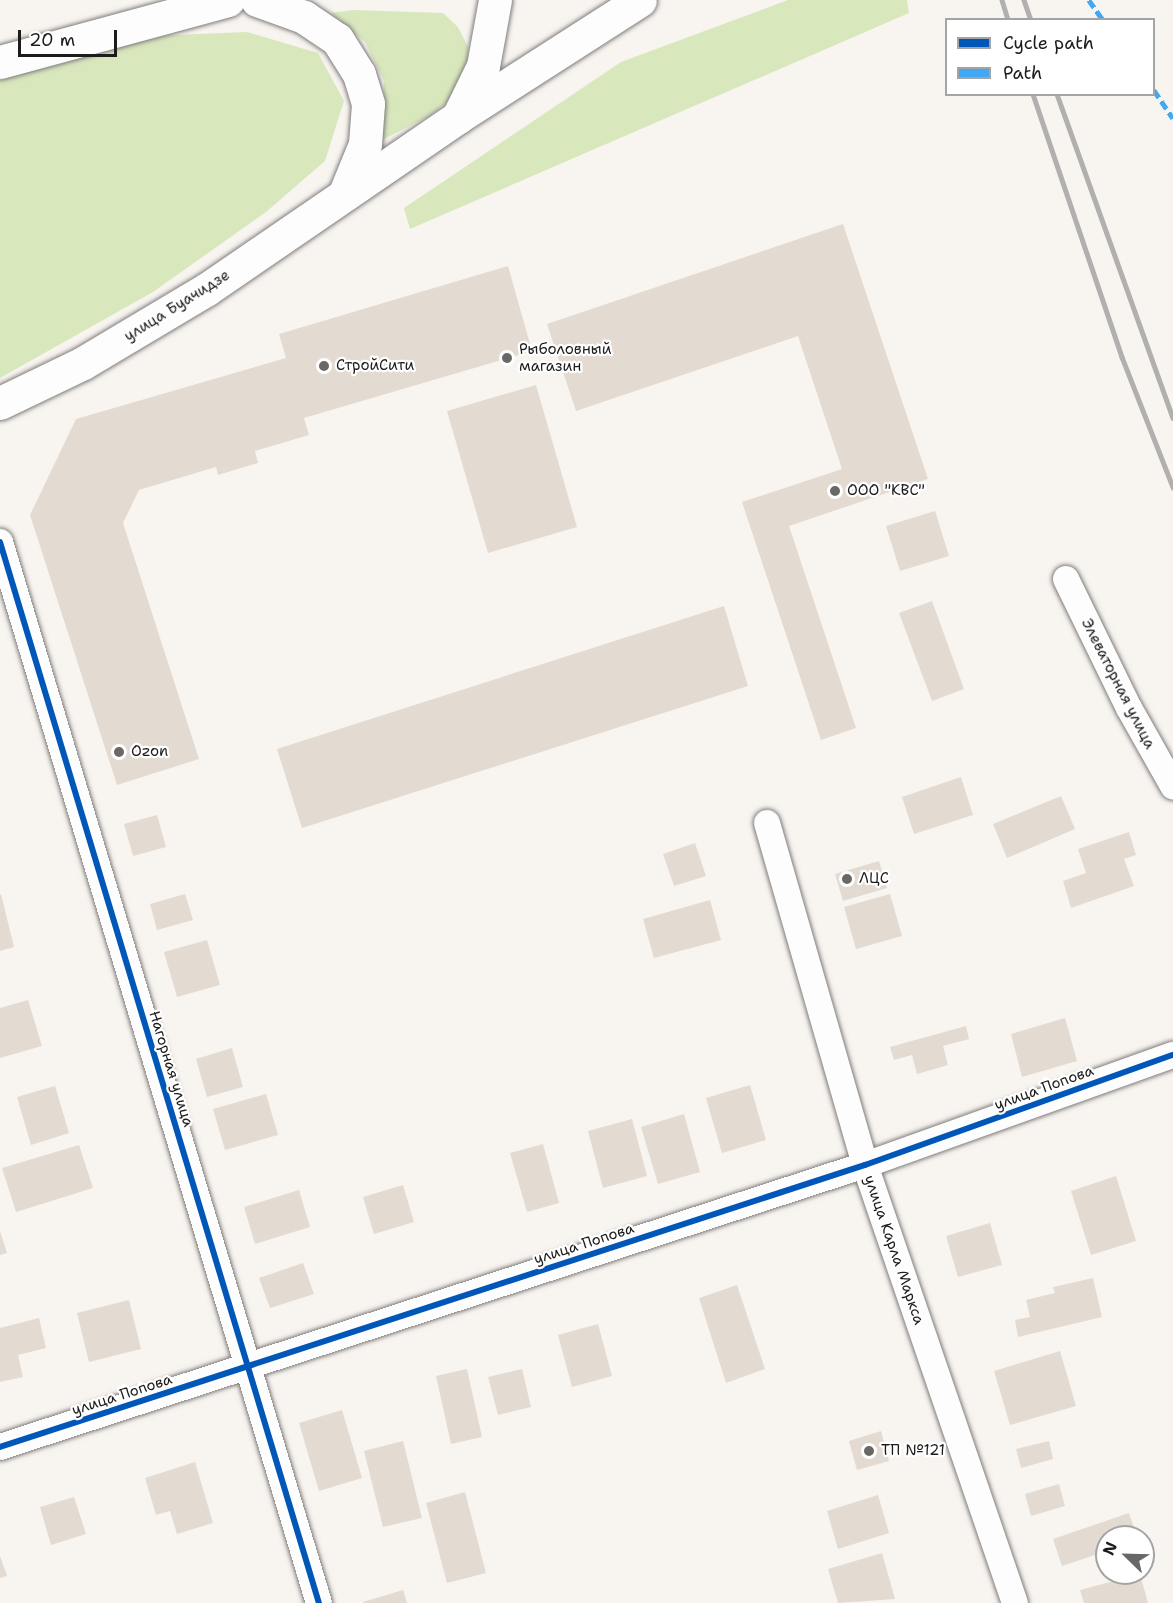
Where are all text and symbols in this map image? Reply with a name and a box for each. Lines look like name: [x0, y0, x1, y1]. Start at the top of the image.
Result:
scale bar: [21, 18, 120, 56]
legend: [945, 18, 1155, 96]
text: 20 m: [29, 28, 75, 52]
text: Cycle path: [1003, 31, 1094, 55]
text: Path: [1003, 61, 1042, 85]
street label: улица Буачидзе: [121, 266, 233, 346]
place label: Рыболовный магазин: [519, 340, 612, 375]
marker: Рыболовный магазин: [500, 351, 514, 365]
place label: СтройСити: [336, 357, 414, 375]
marker: СтройСити: [317, 359, 331, 373]
place label: ООО "КВС": [847, 482, 925, 500]
marker: ООО "КВС": [828, 484, 842, 498]
street label: Элеваторная улица: [1077, 616, 1159, 752]
place label: Ozon: [131, 743, 168, 761]
marker: Ozon: [112, 745, 126, 759]
place label: ЛЦС: [859, 870, 889, 888]
marker: ЛЦС: [840, 872, 854, 886]
street label: Нагорная улица: [145, 1009, 197, 1129]
street label: улица Попова: [992, 1062, 1096, 1114]
street label: улица Карла Маркса: [860, 1173, 928, 1327]
street label: улица Попова: [532, 1219, 636, 1269]
street label: улица Попова: [70, 1370, 174, 1420]
place label: ТП №121: [881, 1442, 945, 1460]
marker: ТП №121: [862, 1444, 876, 1458]
north arrow: [1095, 1525, 1155, 1585]
text: N: [1098, 1539, 1122, 1558]

